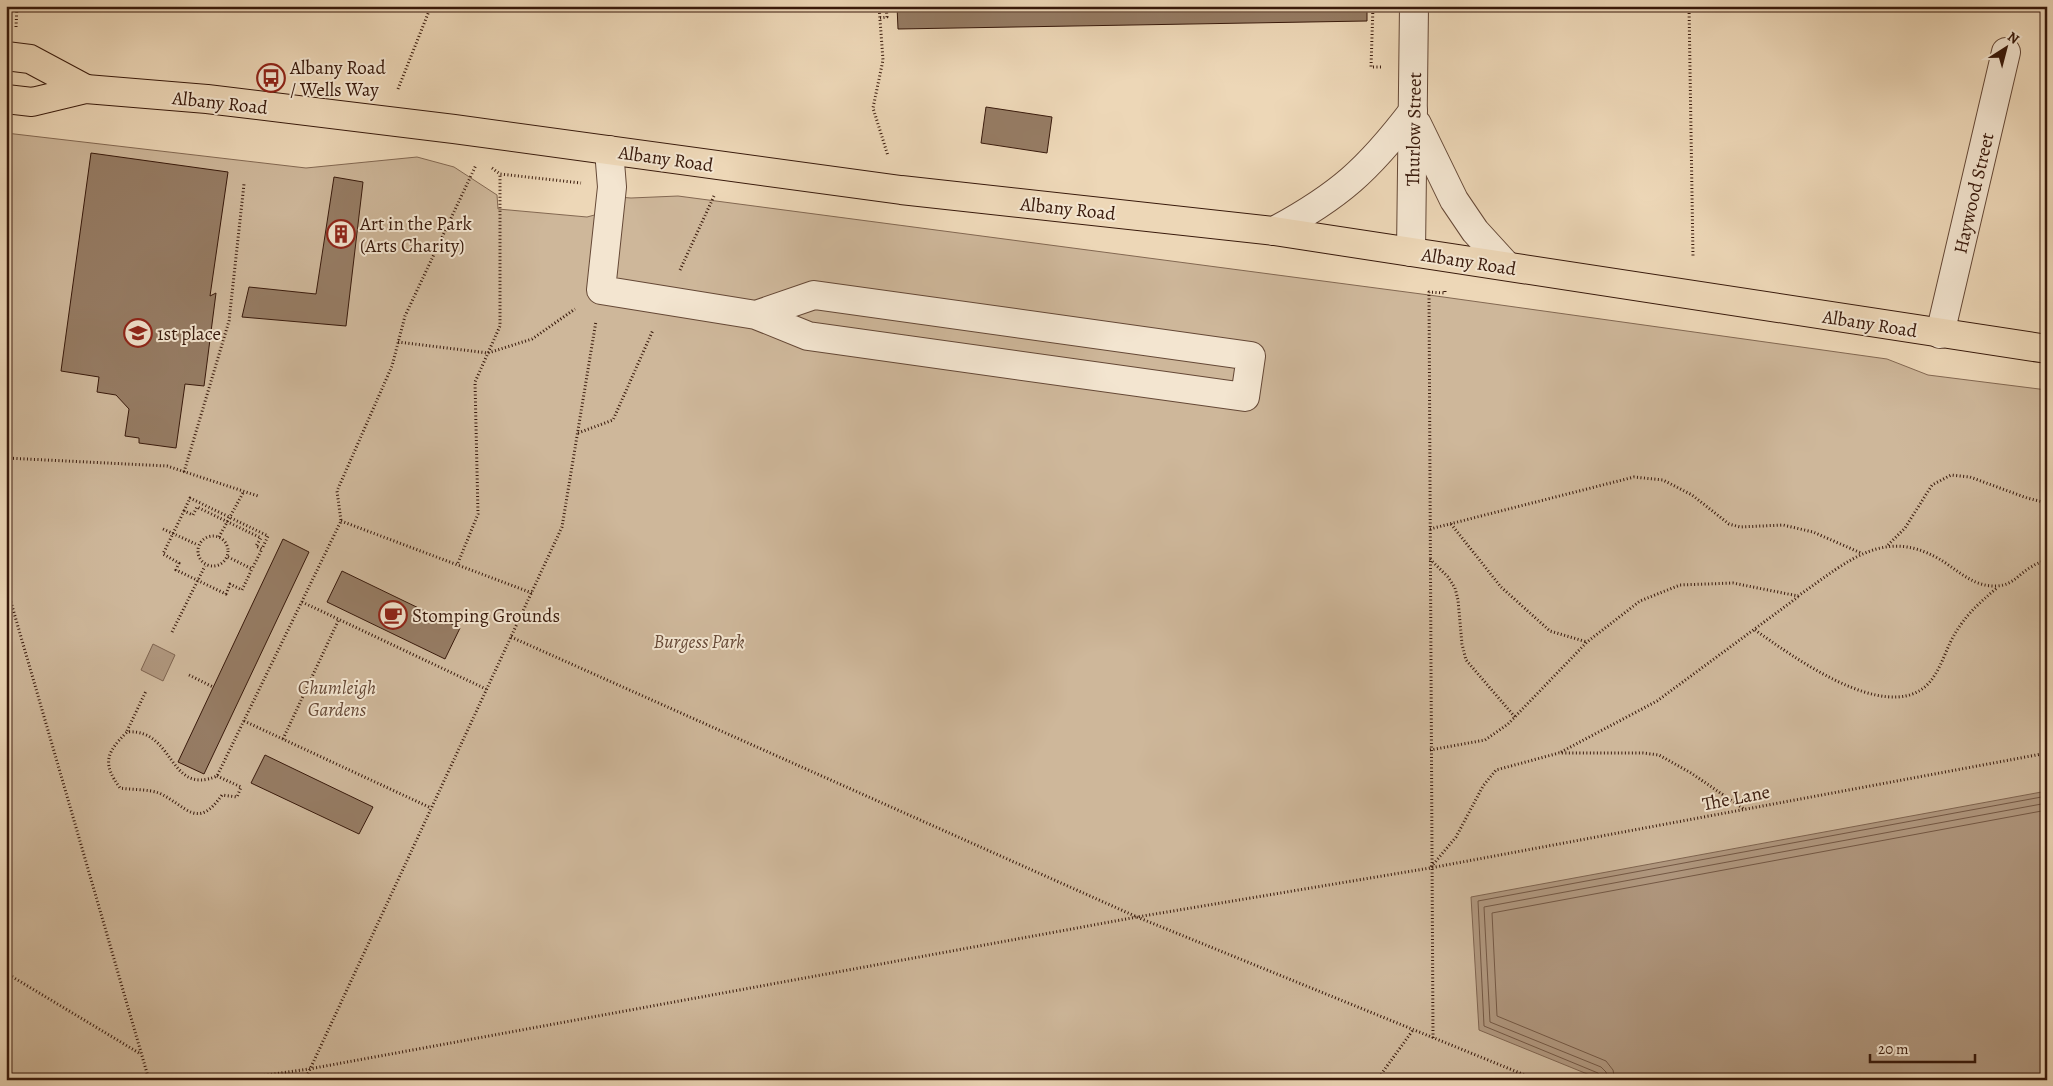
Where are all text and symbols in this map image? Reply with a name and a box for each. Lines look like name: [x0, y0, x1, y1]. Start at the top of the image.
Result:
north arrow: [1980, 22, 2030, 72]
text: N: [2004, 27, 2023, 49]
place label: Albany Road / Wells Way: [289, 55, 387, 103]
bus stop icon: Albany Road / Wells Way: [256, 63, 286, 93]
street label: Thurlow Street: [1400, 72, 1428, 186]
street label: Albany Road: [170, 85, 270, 121]
street label: Haywood Street: [1947, 130, 2001, 256]
street label: Albany Road: [616, 139, 716, 179]
street label: Albany Road: [1018, 191, 1118, 227]
place label: Art in the Park (Arts Charity): [359, 211, 472, 259]
building icon: Art in the Park (Arts Charity): [326, 219, 356, 249]
street label: Albany Road: [1419, 242, 1519, 282]
street label: Albany Road: [1820, 304, 1920, 344]
school or university icon: 1st place: [123, 318, 153, 348]
place label: 1st place: [157, 321, 221, 347]
cafe icon: Stomping Grounds: [378, 600, 408, 630]
place label: Stomping Grounds: [412, 603, 560, 629]
park label: Burgess Park: [653, 629, 745, 655]
park label: Chumleigh Gardens: [298, 675, 376, 723]
street label: The Lane: [1700, 779, 1772, 817]
scale bar: [1870, 1031, 1976, 1063]
text: 20 m: [1878, 1039, 1909, 1059]

